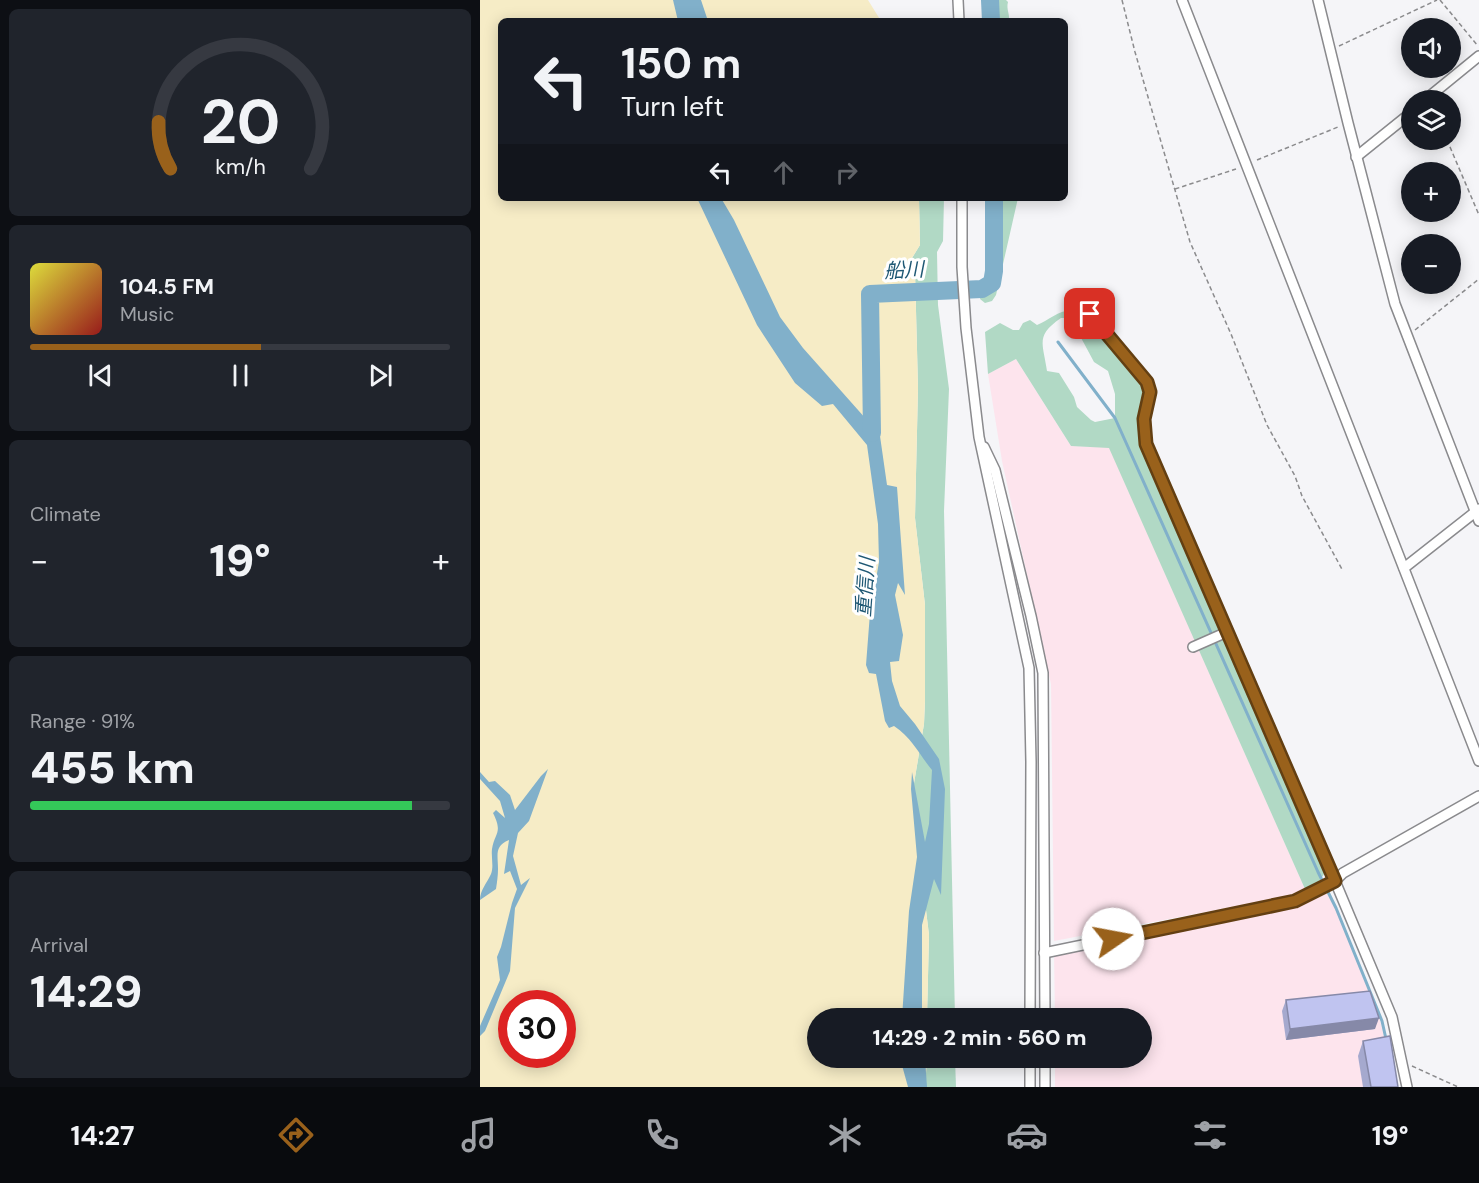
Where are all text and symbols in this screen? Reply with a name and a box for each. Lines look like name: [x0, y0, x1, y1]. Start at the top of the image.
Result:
map controls: [1401, 18, 1461, 294]
button: sound: [1401, 18, 1461, 78]
text: 150 m: [621, 36, 741, 91]
icon: left: [522, 42, 600, 120]
text: 20: [200, 81, 280, 162]
text: Turn left: [621, 89, 724, 124]
button: layers: [1401, 90, 1461, 150]
text: km/h: [215, 154, 265, 182]
icon: left: [704, 156, 737, 189]
icon: ahead: [767, 156, 800, 189]
icon: right: [830, 156, 863, 189]
button: +: [1401, 162, 1461, 222]
button: −: [1401, 234, 1461, 294]
water label: 船川: [883, 256, 927, 284]
text: 104.5 FM: [120, 272, 214, 301]
pin: [1064, 288, 1115, 339]
icon: arrive: [1073, 297, 1106, 330]
text: Music: [120, 301, 175, 327]
icon: previous: [84, 359, 117, 392]
icon: pause: [224, 359, 257, 392]
icon: next: [364, 359, 397, 392]
text: Climate: [30, 501, 101, 527]
text: 19°: [209, 531, 271, 590]
text: −: [30, 539, 48, 582]
text: +: [432, 539, 450, 582]
water label: 重信川: [850, 554, 880, 618]
text: Range · 91%: [30, 708, 135, 734]
text: 455 km: [30, 738, 195, 797]
position arrow: [1081, 907, 1145, 971]
text: Arrival: [30, 932, 88, 958]
text: 14:29: [30, 962, 142, 1021]
speed limit sign: 30: [498, 990, 576, 1068]
text: 14:29 · 2 min · 560 m: [872, 1023, 1087, 1052]
icon: directions: [275, 1114, 317, 1156]
icon: music: [458, 1114, 500, 1156]
icon: phone: [641, 1114, 683, 1156]
icon: climate: [824, 1114, 866, 1156]
icon: car: [1006, 1114, 1048, 1156]
icon: filters: [1189, 1114, 1231, 1156]
text: 14:27: [70, 1118, 135, 1153]
text: 19°: [1372, 1118, 1409, 1153]

